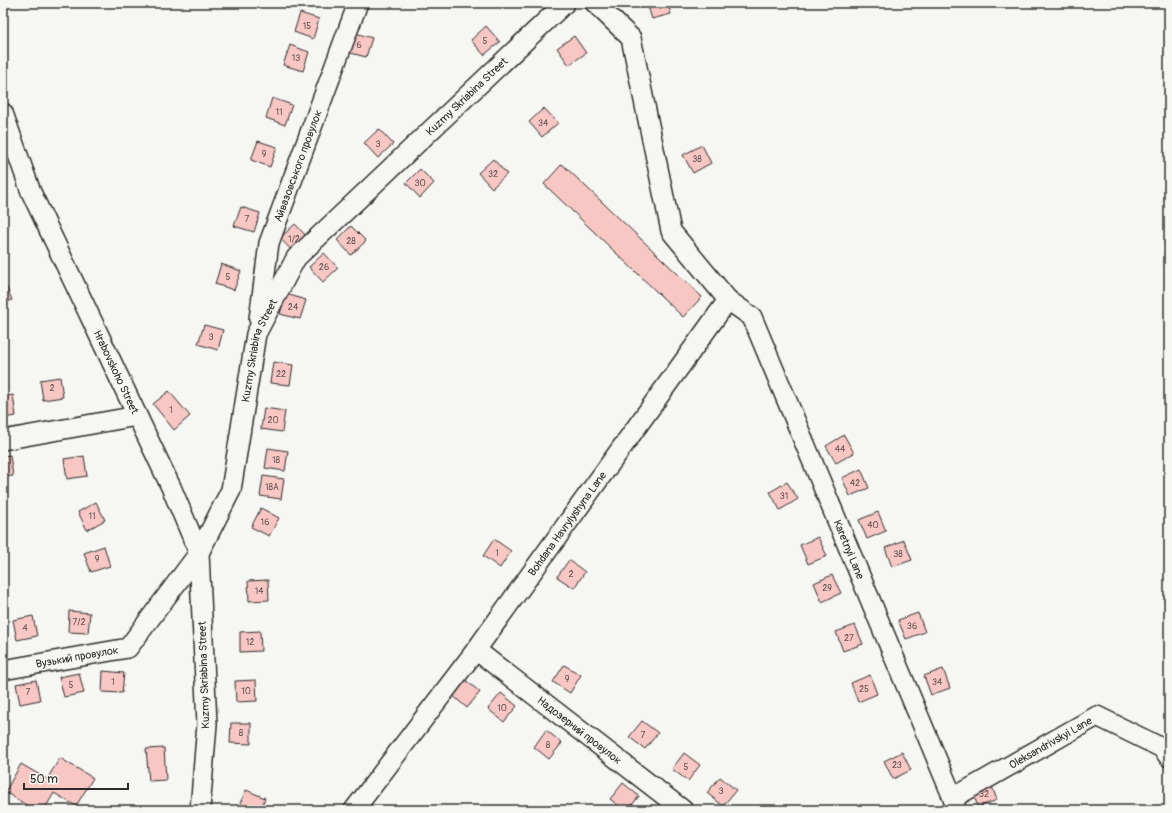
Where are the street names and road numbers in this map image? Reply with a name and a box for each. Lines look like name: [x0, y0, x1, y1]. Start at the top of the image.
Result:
street label: Kuzmy Skriabina Street: [423, 54, 511, 138]
street label: Айвазовського провулок: [271, 108, 324, 223]
street label: Kuzmy Skriabina Street: [239, 296, 280, 403]
street label: Hrabovskoho Street: [91, 328, 142, 416]
street label: Bohdana Havrylyshyna Lane: [525, 468, 609, 578]
street label: Karetnyi Lane: [831, 518, 867, 581]
street label: Kuzmy Skriabina Street: [196, 620, 212, 729]
street label: Вузький провулок: [35, 643, 120, 671]
street label: Надозерний провулок: [535, 693, 625, 767]
street label: Oleksandrivskyi Lane: [1007, 714, 1095, 771]

